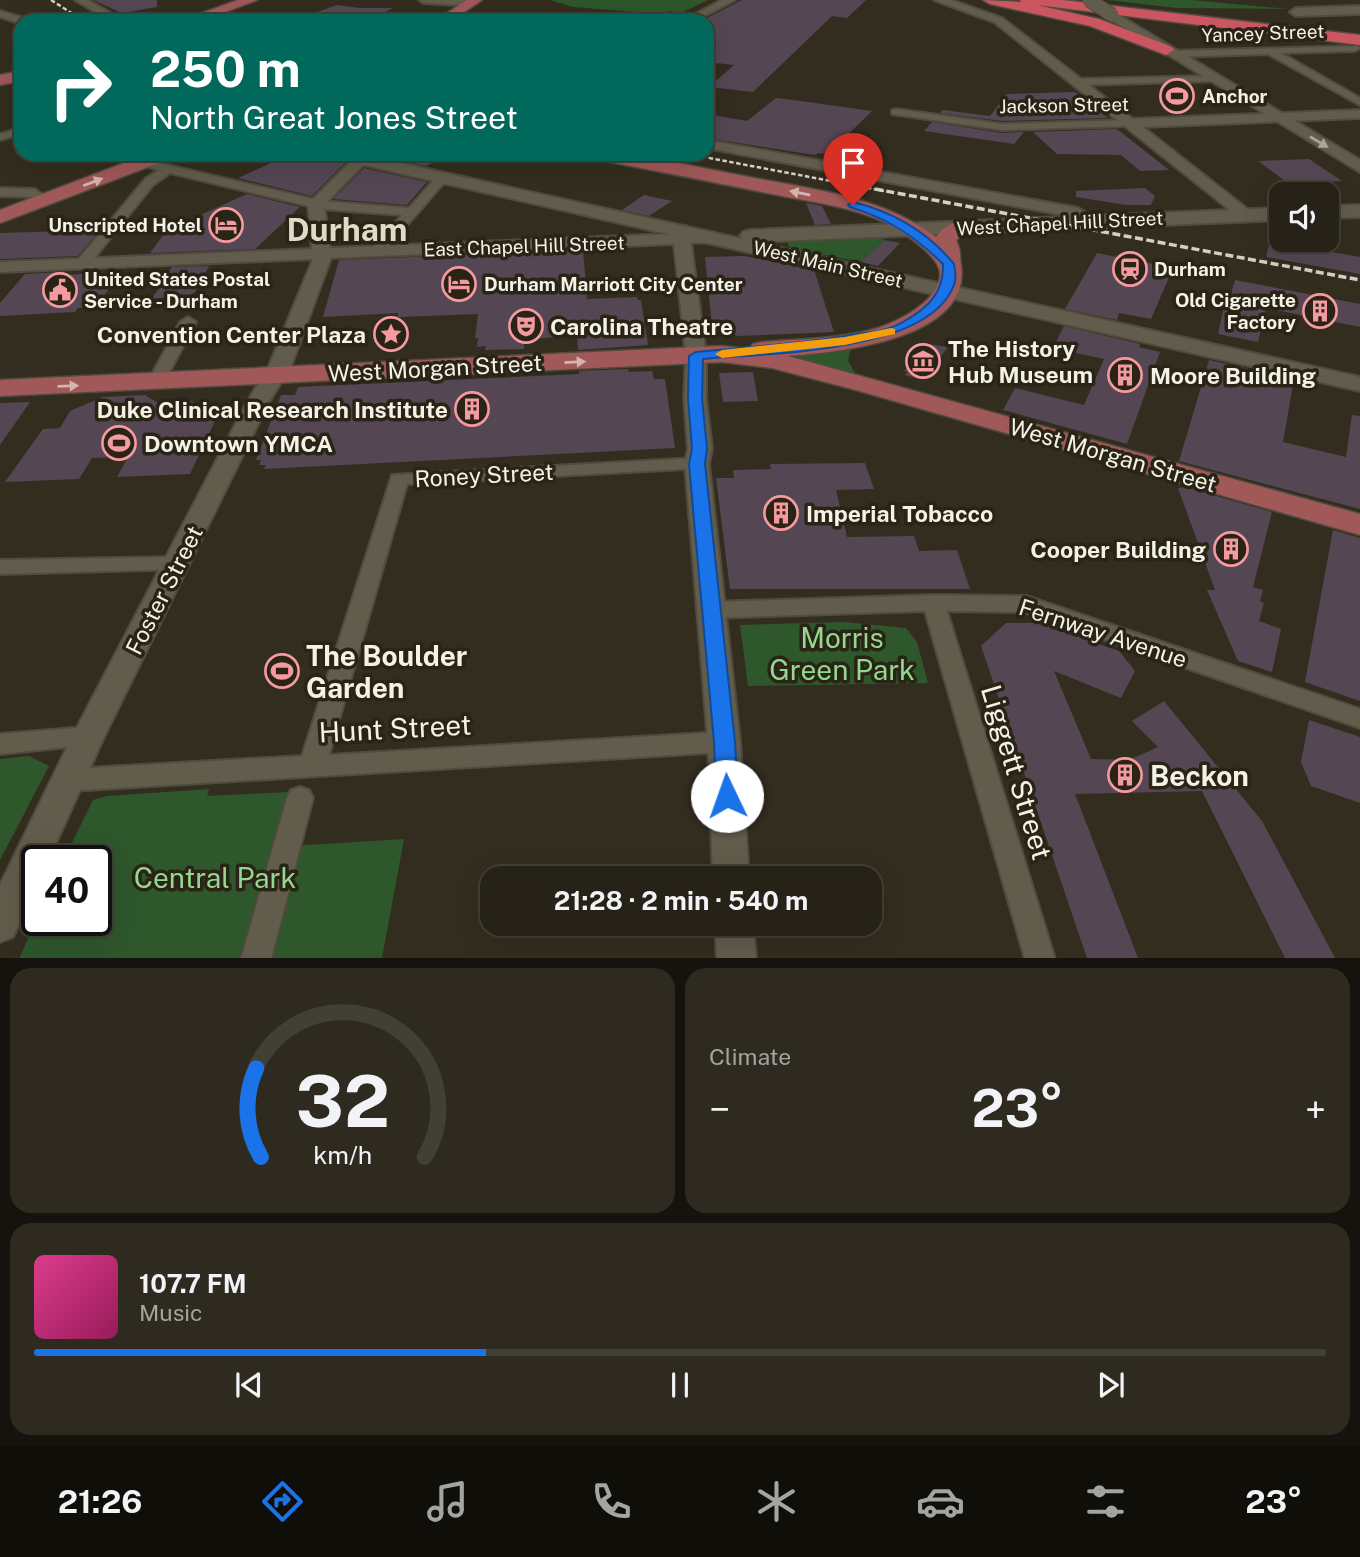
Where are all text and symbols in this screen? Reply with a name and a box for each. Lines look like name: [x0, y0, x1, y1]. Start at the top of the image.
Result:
street label: Yancey Street: [1201, 20, 1325, 46]
text: 250 m: [150, 40, 301, 98]
icon: right: [35, 42, 126, 133]
sports icon: Anchor: [1158, 77, 1196, 115]
place label: Anchor: [1202, 85, 1268, 107]
street label: Jackson Street: [999, 93, 1129, 117]
text: North Great Jones Street: [150, 99, 518, 136]
pin: [823, 133, 883, 205]
one-way arrow: [1310, 136, 1329, 149]
icon: arrive: [834, 144, 872, 182]
one-way arrow: [83, 176, 104, 187]
map controls: [1269, 182, 1339, 252]
button: sound: [1269, 182, 1339, 252]
one-way arrow: [789, 188, 811, 199]
hotel icon: Unscripted Hotel: [207, 206, 245, 244]
street label: West Chapel Hill Street: [956, 207, 1164, 239]
district label: Durham: [287, 211, 408, 248]
place label: Unscripted Hotel: [48, 214, 202, 236]
street label: East Chapel Hill Street: [423, 231, 625, 261]
street label: West Main Street: [751, 236, 905, 292]
station icon: Durham: [1111, 250, 1149, 288]
place label: Durham: [1154, 258, 1226, 280]
hotel icon: Durham Marriott City Center: [440, 265, 478, 303]
place label: United States Postal Service - Durham: [84, 268, 270, 312]
public building icon: United States Postal Service - Durham: [41, 271, 79, 309]
place label: Durham Marriott City Center: [484, 273, 743, 295]
place label: Old Cigarette Factory: [1175, 289, 1296, 333]
building icon: Old Cigarette Factory: [1301, 292, 1339, 330]
theatre icon: Carolina Theatre: [507, 307, 545, 345]
place label: Carolina Theatre: [550, 313, 733, 340]
place icon: Convention Center Plaza: [372, 315, 410, 353]
place label: Convention Center Plaza: [97, 321, 366, 348]
place label: The History Hub Museum: [948, 335, 1093, 388]
museum icon: The History Hub Museum: [904, 342, 942, 380]
street label: West Morgan Street: [327, 349, 543, 387]
one-way arrow: [564, 356, 586, 367]
building icon: Moore Building: [1106, 356, 1144, 394]
place label: Moore Building: [1150, 362, 1316, 389]
one-way arrow: [57, 380, 79, 391]
building icon: Duke Clinical Research Institute: [453, 390, 491, 428]
place label: Duke Clinical Research Institute: [96, 396, 448, 423]
street label: West Morgan Street: [1006, 412, 1220, 498]
sports icon: Downtown YMCA: [100, 424, 138, 462]
place label: Downtown YMCA: [144, 430, 333, 457]
street label: Roney Street: [414, 458, 554, 492]
building icon: Imperial Tobacco: [762, 494, 800, 532]
place label: Imperial Tobacco: [806, 500, 993, 527]
street label: Foster Street: [120, 521, 208, 659]
building icon: Cooper Building: [1212, 530, 1250, 568]
place label: Cooper Building: [1030, 536, 1206, 563]
street label: Fernway Avenue: [1016, 593, 1190, 673]
park label: Morris Green Park: [769, 621, 915, 686]
place label: The Boulder Garden: [306, 639, 467, 704]
sports icon: The Boulder Garden: [263, 652, 301, 690]
street label: Liggett Street: [975, 680, 1059, 864]
street label: Hunt Street: [318, 708, 472, 748]
building icon: Beckon: [1106, 756, 1144, 794]
position arrow: [690, 759, 764, 833]
place label: Beckon: [1150, 759, 1249, 792]
speed limit sign: 40: [21, 845, 112, 936]
park label: Central Park: [134, 861, 296, 894]
text: 21:28 · 2 min · 540 m: [554, 885, 808, 916]
text: Climate: [709, 1043, 791, 1070]
text: 32: [295, 1058, 390, 1143]
text: 23°: [971, 1078, 1064, 1139]
text: −: [709, 1087, 730, 1132]
text: +: [1305, 1087, 1326, 1132]
text: km/h: [313, 1139, 372, 1169]
text: 107.7 FM: [139, 1268, 247, 1299]
text: Music: [139, 1299, 203, 1326]
icon: previous: [230, 1366, 268, 1404]
icon: pause: [661, 1366, 699, 1404]
icon: next: [1092, 1366, 1130, 1404]
icon: directions: [258, 1477, 307, 1526]
icon: music: [423, 1477, 472, 1526]
icon: phone: [587, 1477, 636, 1526]
icon: climate: [752, 1477, 801, 1526]
icon: car: [916, 1477, 965, 1526]
icon: filters: [1081, 1477, 1130, 1526]
text: 21:26: [58, 1483, 143, 1520]
text: 23°: [1245, 1483, 1302, 1520]

